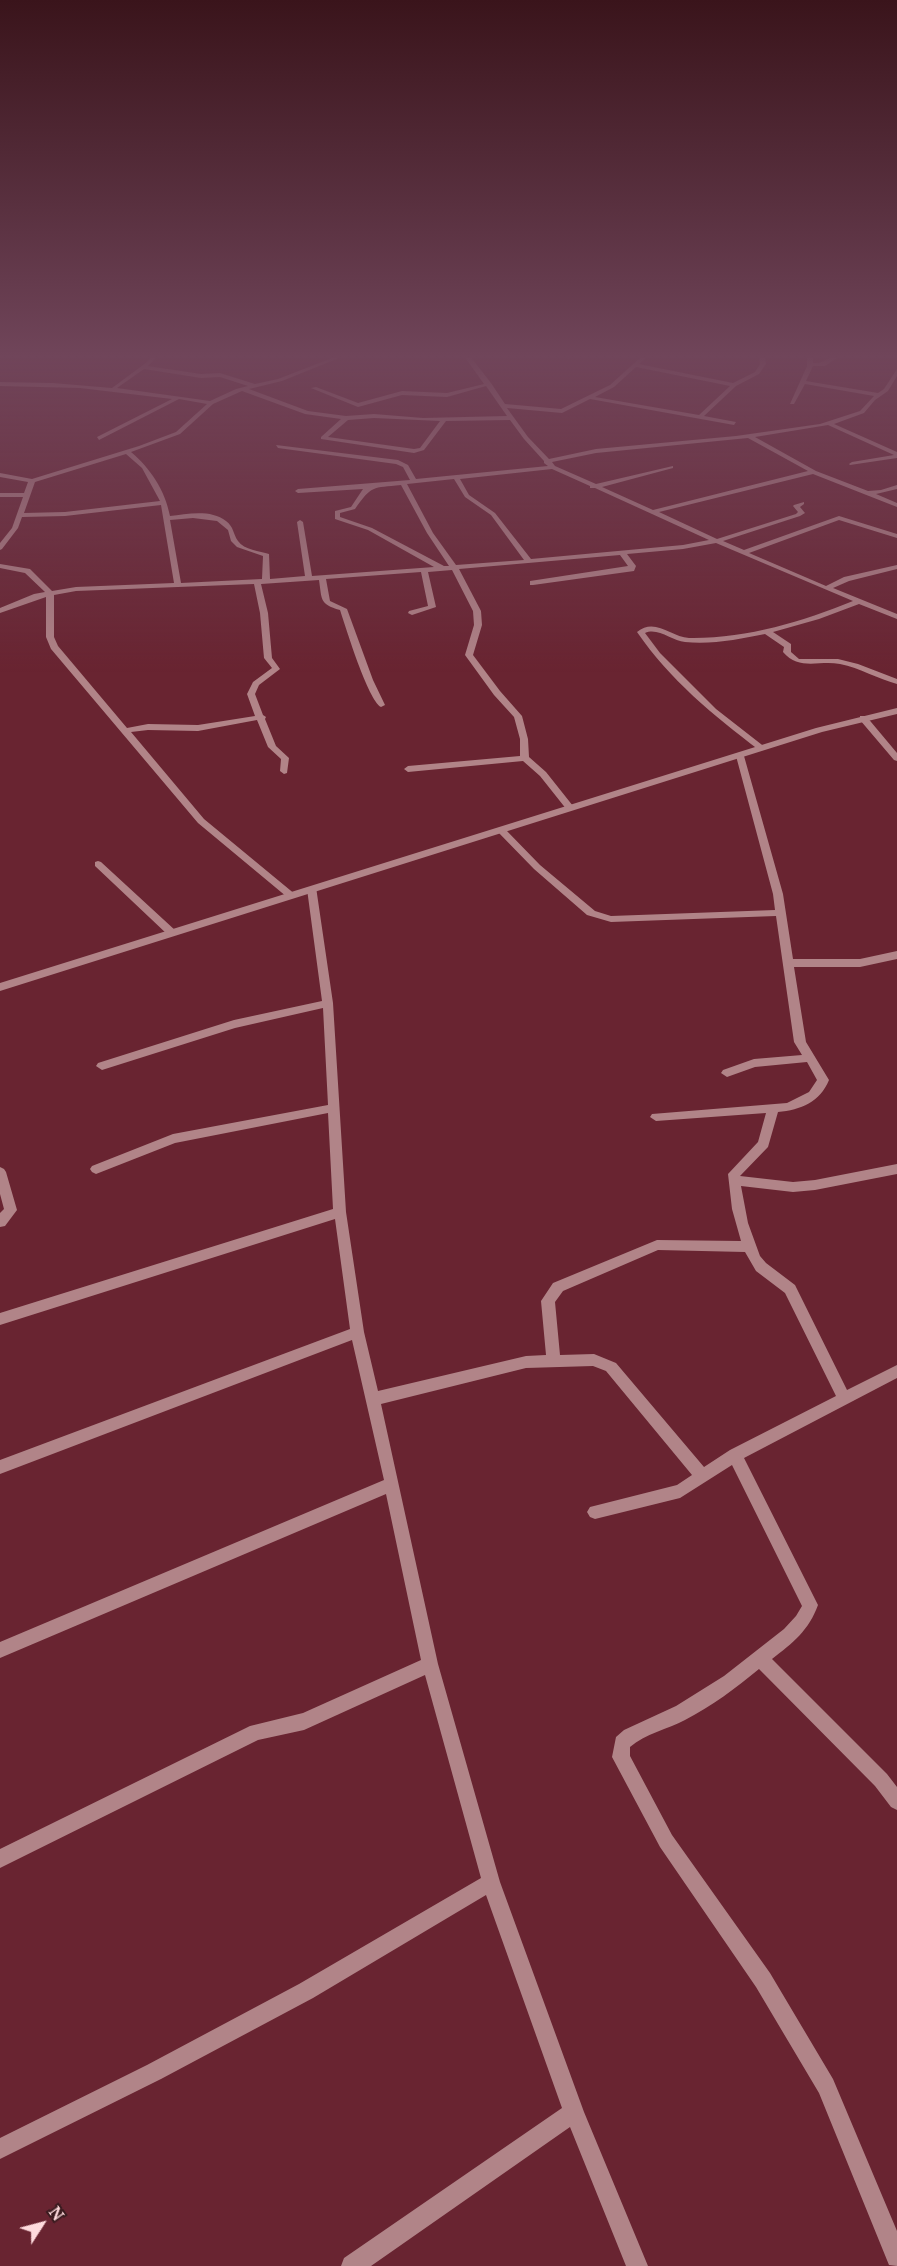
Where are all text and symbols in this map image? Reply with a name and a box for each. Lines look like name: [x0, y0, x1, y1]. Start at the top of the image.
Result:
north arrow: [12, 2194, 72, 2254]
text: N: [44, 2202, 69, 2225]

